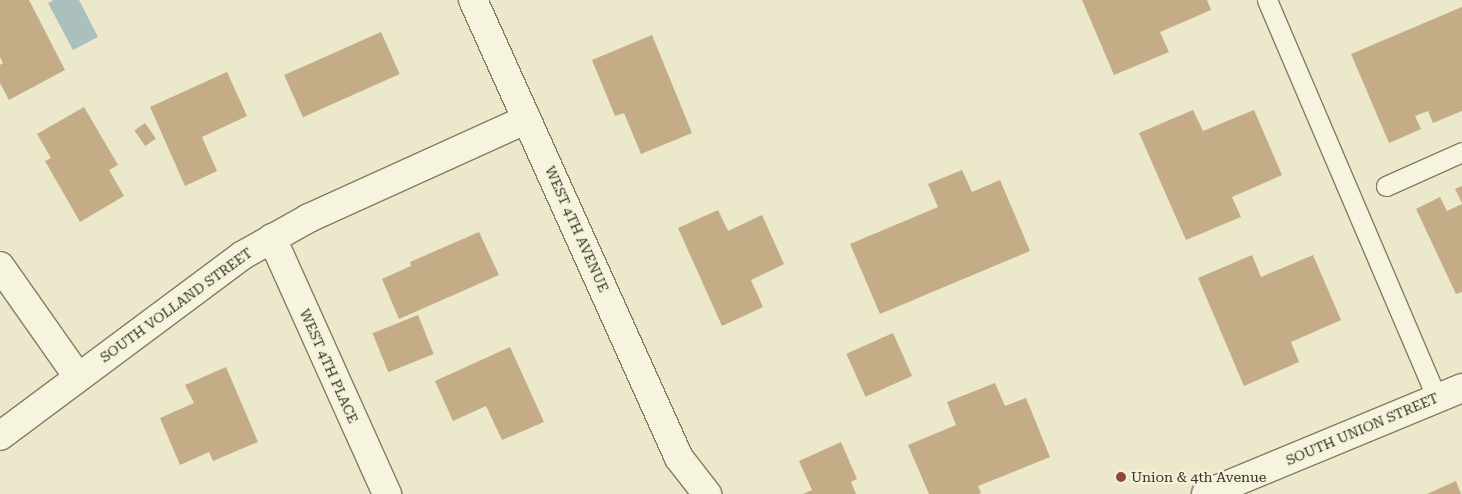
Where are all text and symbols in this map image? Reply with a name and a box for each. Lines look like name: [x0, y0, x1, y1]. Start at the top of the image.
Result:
street label: WEST 4TH AVENUE: [542, 163, 612, 295]
street label: SOUTH VOLLAND STREET: [97, 244, 255, 366]
street label: WEST 4TH PLACE: [296, 306, 362, 426]
street label: SOUTH UNION STREET: [1283, 389, 1441, 469]
place label: Union & 4th Avenue: [1131, 469, 1266, 485]
marker: Union & 4th Avenue: [1115, 471, 1127, 483]

